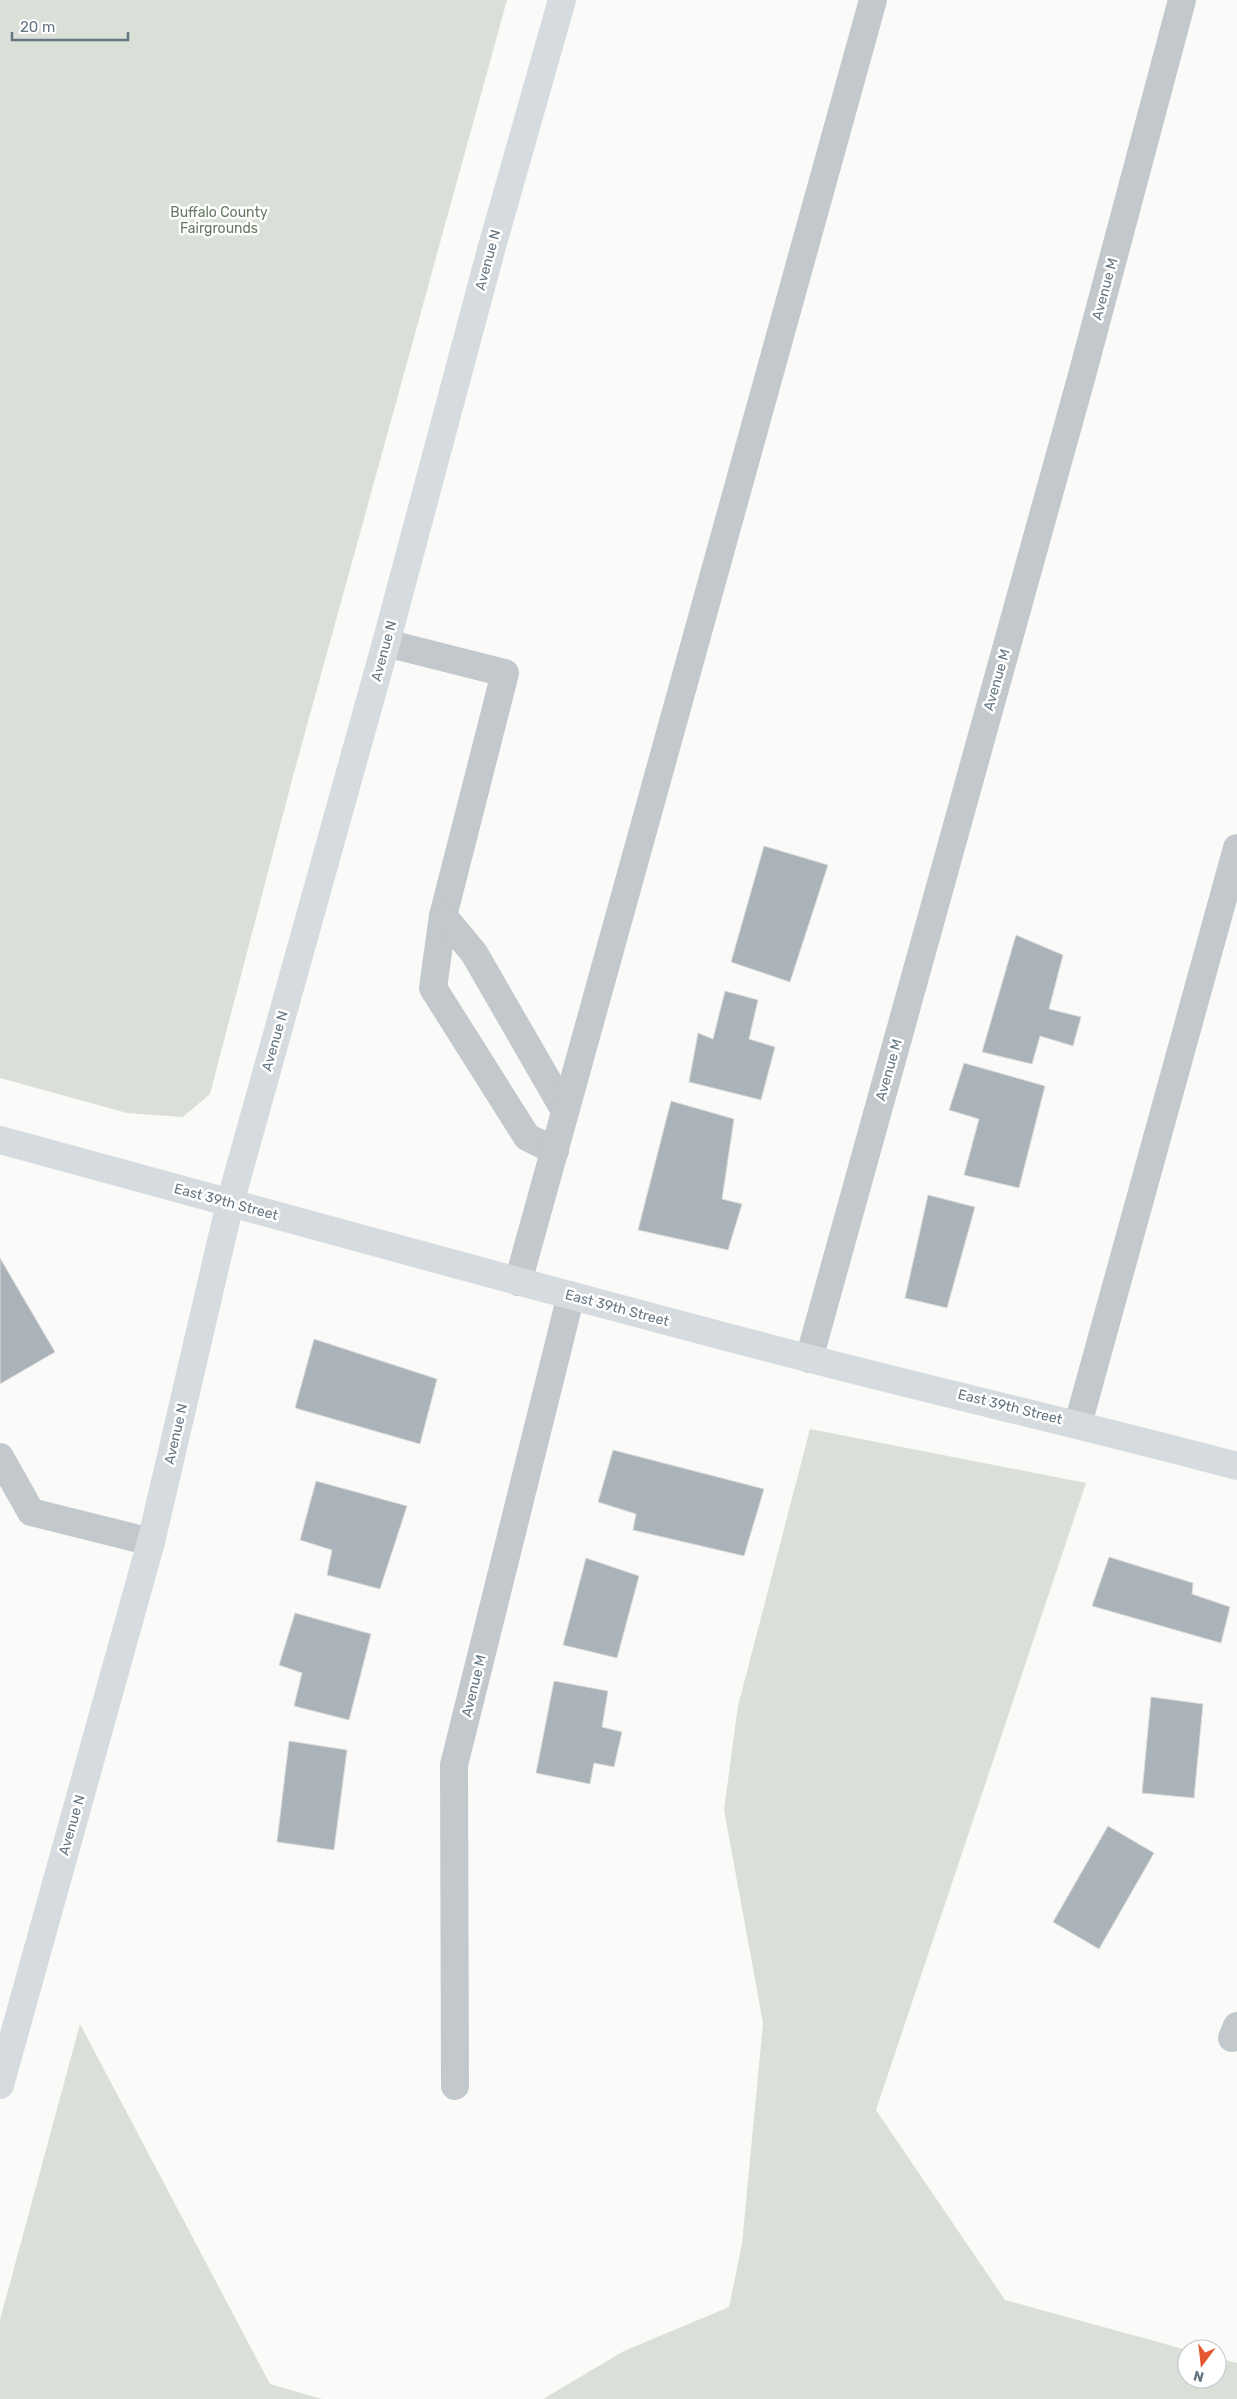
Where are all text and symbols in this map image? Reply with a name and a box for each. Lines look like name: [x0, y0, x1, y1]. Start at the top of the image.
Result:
scale bar: [12, 10, 129, 42]
text: 20 m: [20, 18, 55, 36]
park label: Buffalo County Fairgrounds: [170, 204, 268, 237]
street label: Avenue N: [472, 228, 504, 292]
street label: Avenue M: [1089, 256, 1121, 322]
street label: Avenue N: [368, 619, 400, 683]
street label: Avenue M: [980, 647, 1014, 713]
street label: Avenue N: [258, 1009, 292, 1073]
street label: Avenue M: [872, 1037, 906, 1103]
street label: East 39th Street: [172, 1180, 280, 1224]
street label: East 39th Street: [563, 1286, 671, 1330]
street label: East 39th Street: [956, 1386, 1064, 1428]
street label: Avenue N: [161, 1402, 191, 1466]
street label: Avenue M: [458, 1653, 490, 1719]
street label: Avenue N: [55, 1793, 89, 1857]
north arrow: [1177, 2339, 1227, 2389]
text: N: [1192, 2367, 1206, 2386]

